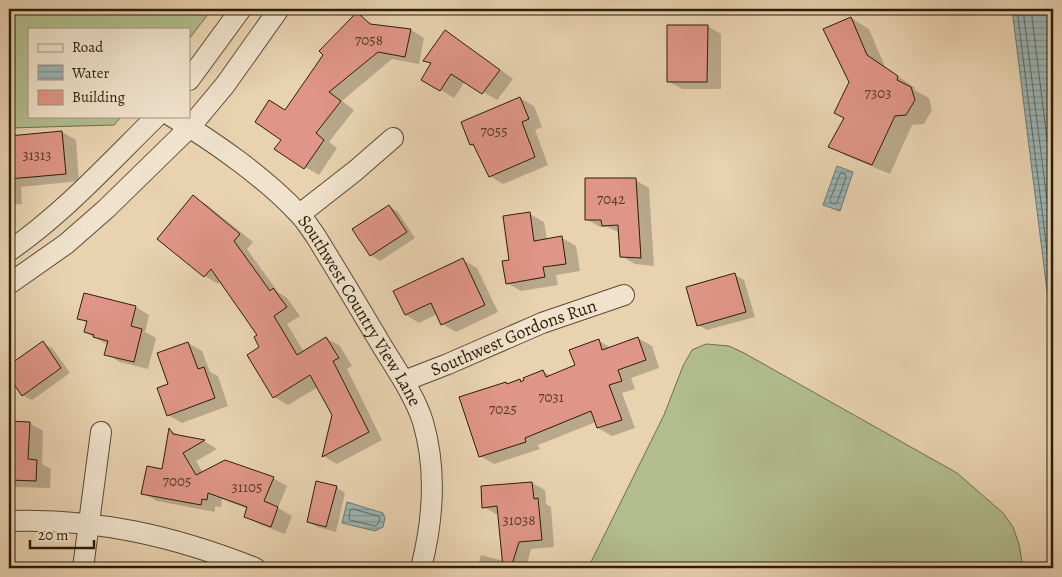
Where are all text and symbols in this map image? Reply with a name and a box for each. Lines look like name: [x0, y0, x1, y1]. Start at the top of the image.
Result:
legend: [28, 28, 190, 118]
house number: 7058: [355, 30, 383, 50]
text: Road: [72, 37, 104, 57]
text: Water: [71, 63, 109, 83]
house number: 7303: [865, 83, 891, 103]
text: Building: [72, 87, 125, 107]
house number: 7055: [480, 121, 508, 141]
house number: 31313: [23, 145, 51, 165]
house number: 7042: [597, 189, 625, 209]
street label: Southwest Country View Lane: [293, 210, 427, 410]
street label: Southwest Gordons Run: [427, 293, 600, 382]
house number: 7031: [538, 387, 564, 407]
house number: 7025: [489, 399, 517, 419]
house number: 7005: [163, 471, 191, 491]
house number: 31105: [232, 477, 262, 497]
house number: 31038: [503, 510, 535, 530]
scale bar: [30, 517, 94, 549]
text: 20 m: [38, 525, 69, 545]

